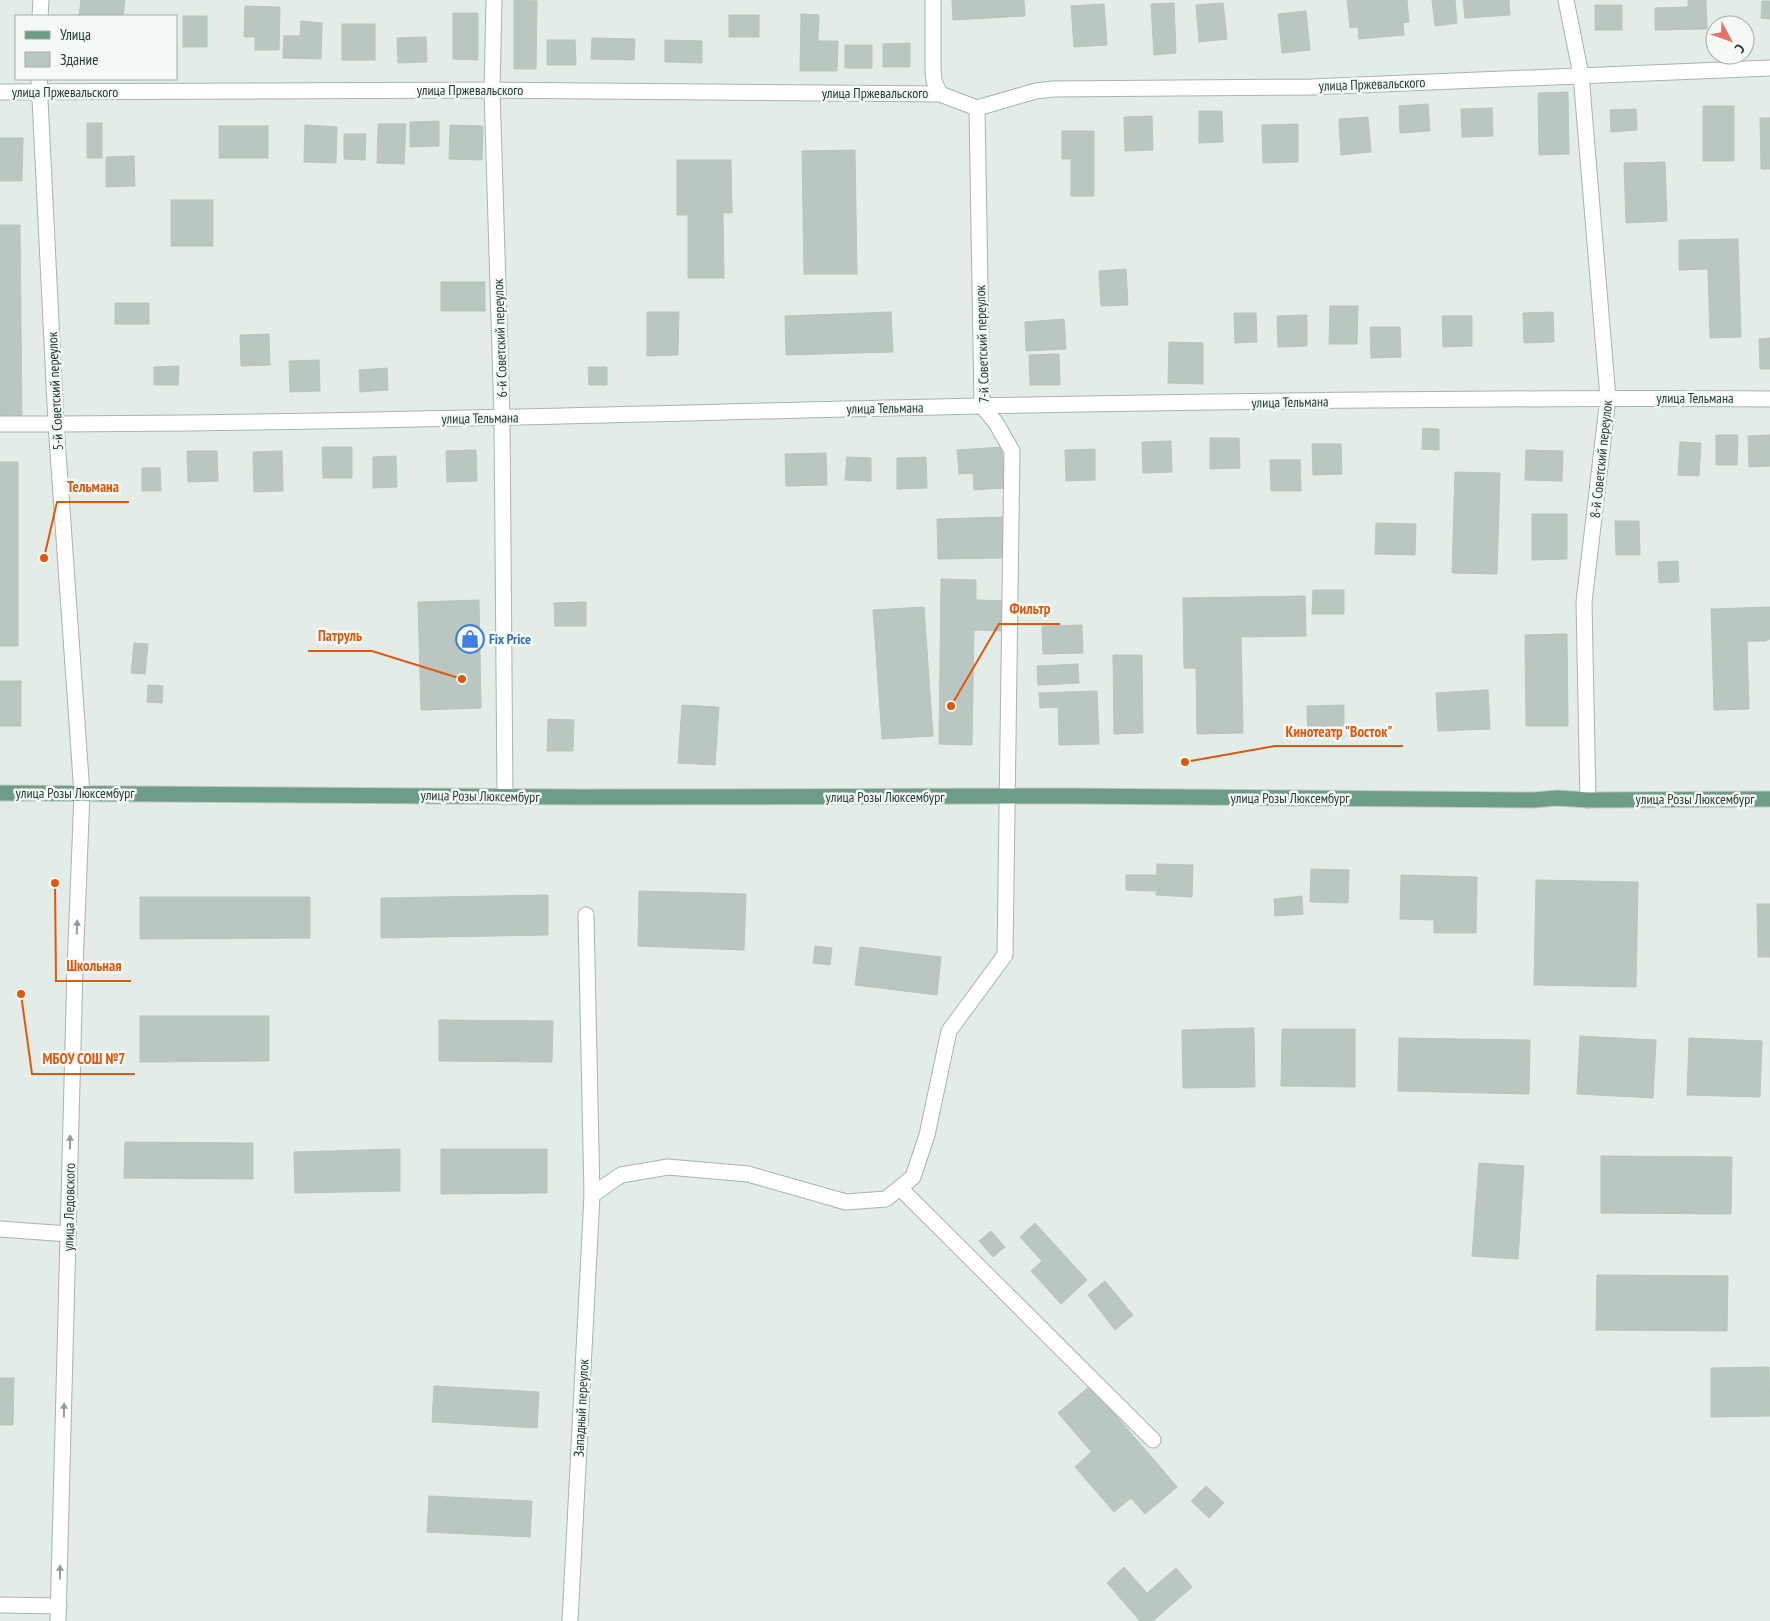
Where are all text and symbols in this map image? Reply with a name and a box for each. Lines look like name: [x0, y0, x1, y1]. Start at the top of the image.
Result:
legend: [15, 15, 178, 80]
north arrow: [1705, 15, 1755, 65]
text: Улица: [60, 25, 91, 44]
text: С: [1731, 40, 1749, 57]
text: Здание: [60, 50, 98, 69]
street label: улица Пржевальского: [1318, 73, 1426, 95]
street label: улица Пржевальского: [417, 81, 523, 99]
street label: улица Пржевальского: [12, 83, 118, 101]
street label: улица Пржевальского: [822, 84, 928, 102]
street label: 6-й Советский переулок: [489, 278, 511, 398]
street label: 7-й Советский переулок: [971, 284, 993, 403]
street label: 5-й Советский переулок: [43, 331, 67, 451]
street label: улица Тельмана: [1656, 389, 1734, 407]
street label: улица Тельмана: [1251, 392, 1329, 412]
street label: улица Тельмана: [846, 398, 924, 418]
street label: 8-й Советский переулок: [1586, 398, 1616, 519]
street label: улица Тельмана: [441, 408, 519, 428]
callout: Тельмана: [57, 472, 129, 502]
text: Тельмана: [67, 477, 119, 496]
callout: Фильтр: [999, 594, 1060, 624]
text: Фильтр: [1010, 599, 1051, 618]
callout: Патруль: [308, 621, 372, 651]
shop icon: Fix Price: [455, 624, 485, 654]
text: Патруль: [318, 626, 362, 645]
place label: Fix Price: [489, 630, 531, 648]
callout: Кинотеатр "Восток": [1275, 716, 1403, 746]
text: Кинотеатр "Восток": [1285, 722, 1393, 741]
street label: улица Розы Люксембург: [16, 784, 135, 802]
street label: улица Розы Люксембург: [420, 786, 540, 806]
street label: улица Розы Люксембург: [826, 788, 945, 806]
street label: улица Розы Люксембург: [1231, 789, 1350, 807]
street label: улица Розы Люксембург: [1636, 790, 1755, 808]
one-way arrow: [73, 919, 81, 935]
callout: Школьная: [56, 951, 131, 981]
text: Школьная: [66, 956, 122, 975]
callout: МБОУ СОШ №7: [32, 1044, 135, 1074]
text: МБОУ СОШ №7: [43, 1049, 125, 1068]
one-way arrow: [67, 1134, 75, 1150]
street label: улица Ледовского: [59, 1163, 79, 1251]
street label: Западный переулок: [569, 1358, 593, 1457]
one-way arrow: [60, 1402, 68, 1418]
one-way arrow: [56, 1564, 64, 1580]

